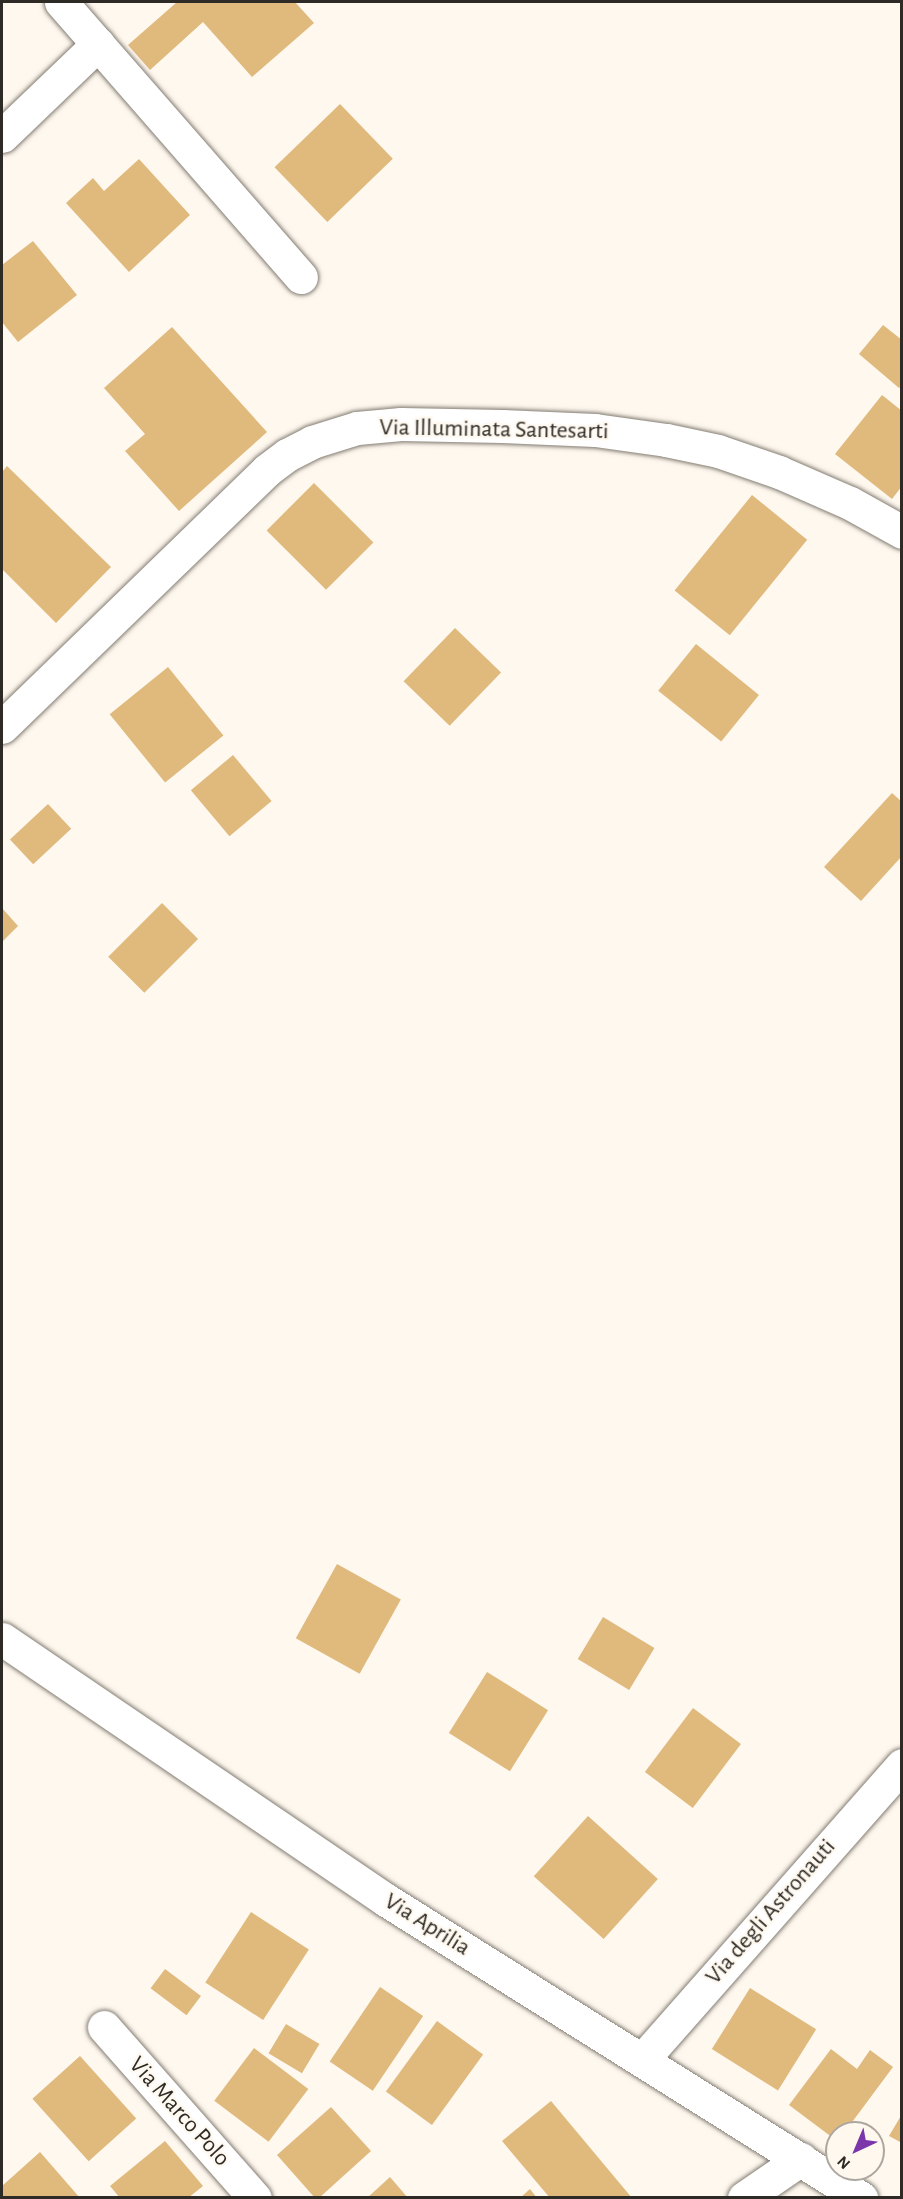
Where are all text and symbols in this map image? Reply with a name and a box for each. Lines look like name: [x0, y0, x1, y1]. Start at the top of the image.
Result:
street label: Via Illuminata Santesarti: [379, 414, 609, 446]
street label: Via degli Astronauti: [700, 1833, 842, 1991]
street label: Via Aprilia: [379, 1887, 475, 1963]
street label: Via Marco Polo: [122, 2051, 236, 2173]
north arrow: [825, 2121, 885, 2181]
text: N: [834, 2153, 853, 2172]

